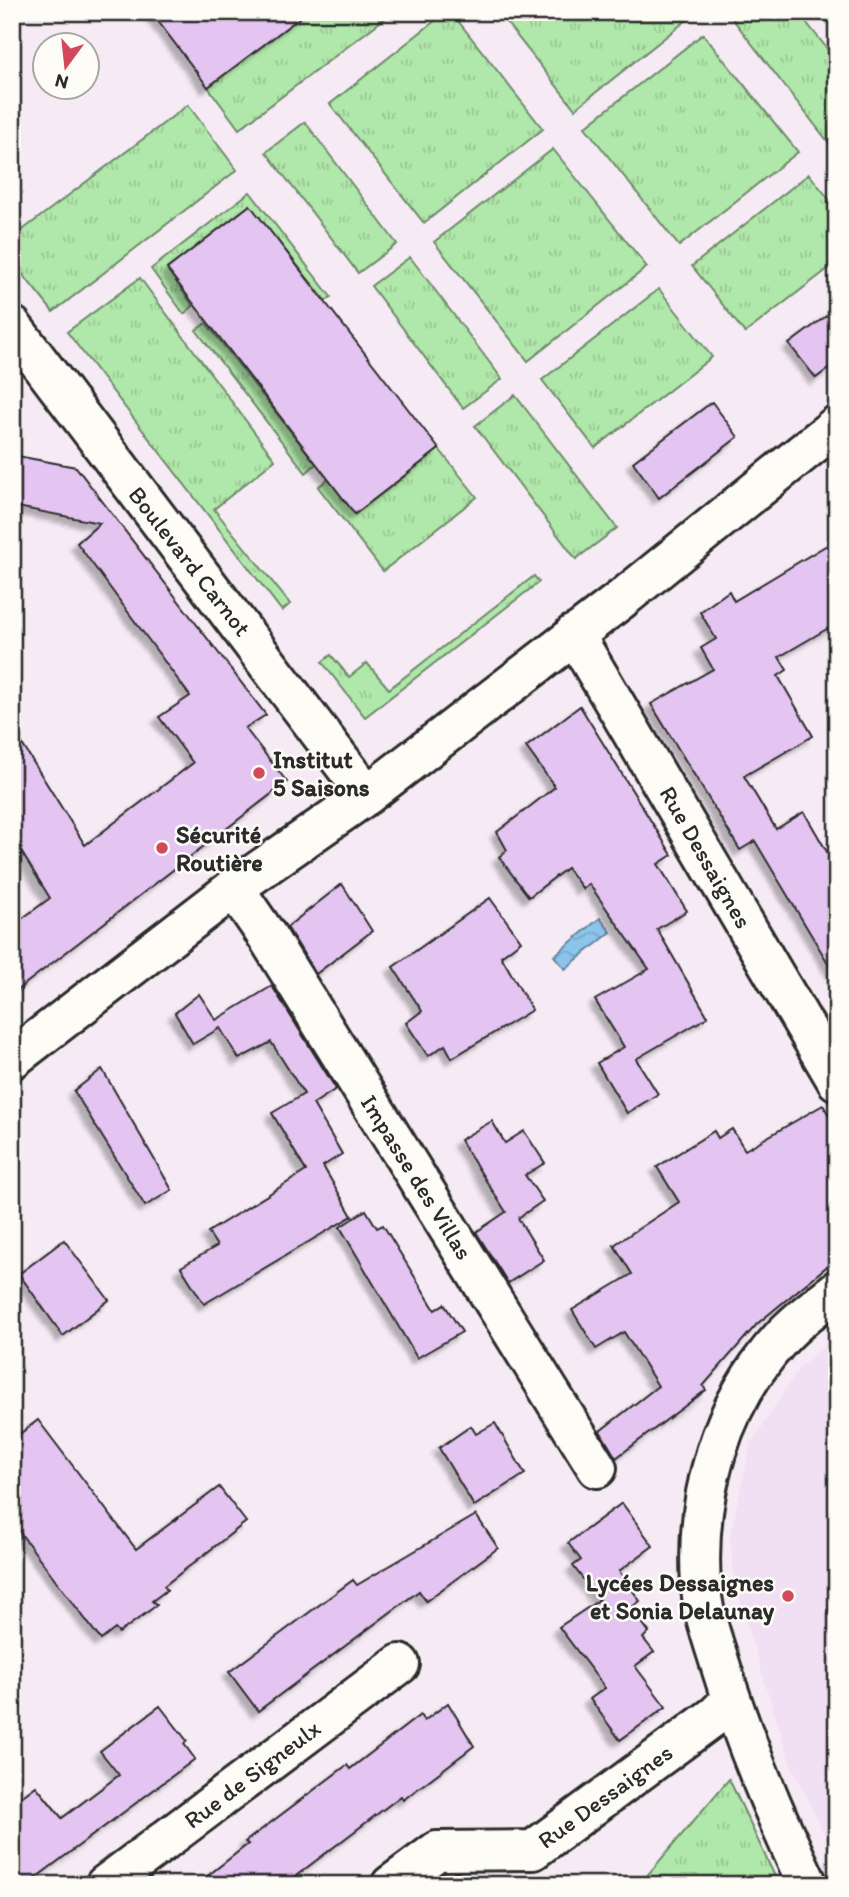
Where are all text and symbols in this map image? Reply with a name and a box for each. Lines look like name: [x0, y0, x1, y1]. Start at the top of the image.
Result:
north arrow: [32, 32, 102, 102]
text: N: [53, 69, 71, 95]
street label: Boulevard Carnot: [122, 480, 258, 642]
place label: Institut 5 Saisons: [273, 745, 370, 802]
marker: Institut 5 Saisons: [251, 765, 267, 781]
street label: Rue Dessaignes: [654, 781, 758, 933]
place label: Sécurité Routière: [176, 820, 263, 877]
marker: Sécurité Routière: [154, 840, 170, 856]
street label: Impasse des Villas: [355, 1089, 479, 1265]
place label: Lycées Dessaignes et Sonia Delaunay: [586, 1568, 775, 1626]
marker: Lycées Dessaignes et Sonia Delaunay: [780, 1588, 796, 1604]
street label: Rue de Signeulx: [178, 1713, 326, 1835]
street label: Rue Dessaignes: [532, 1737, 678, 1855]

